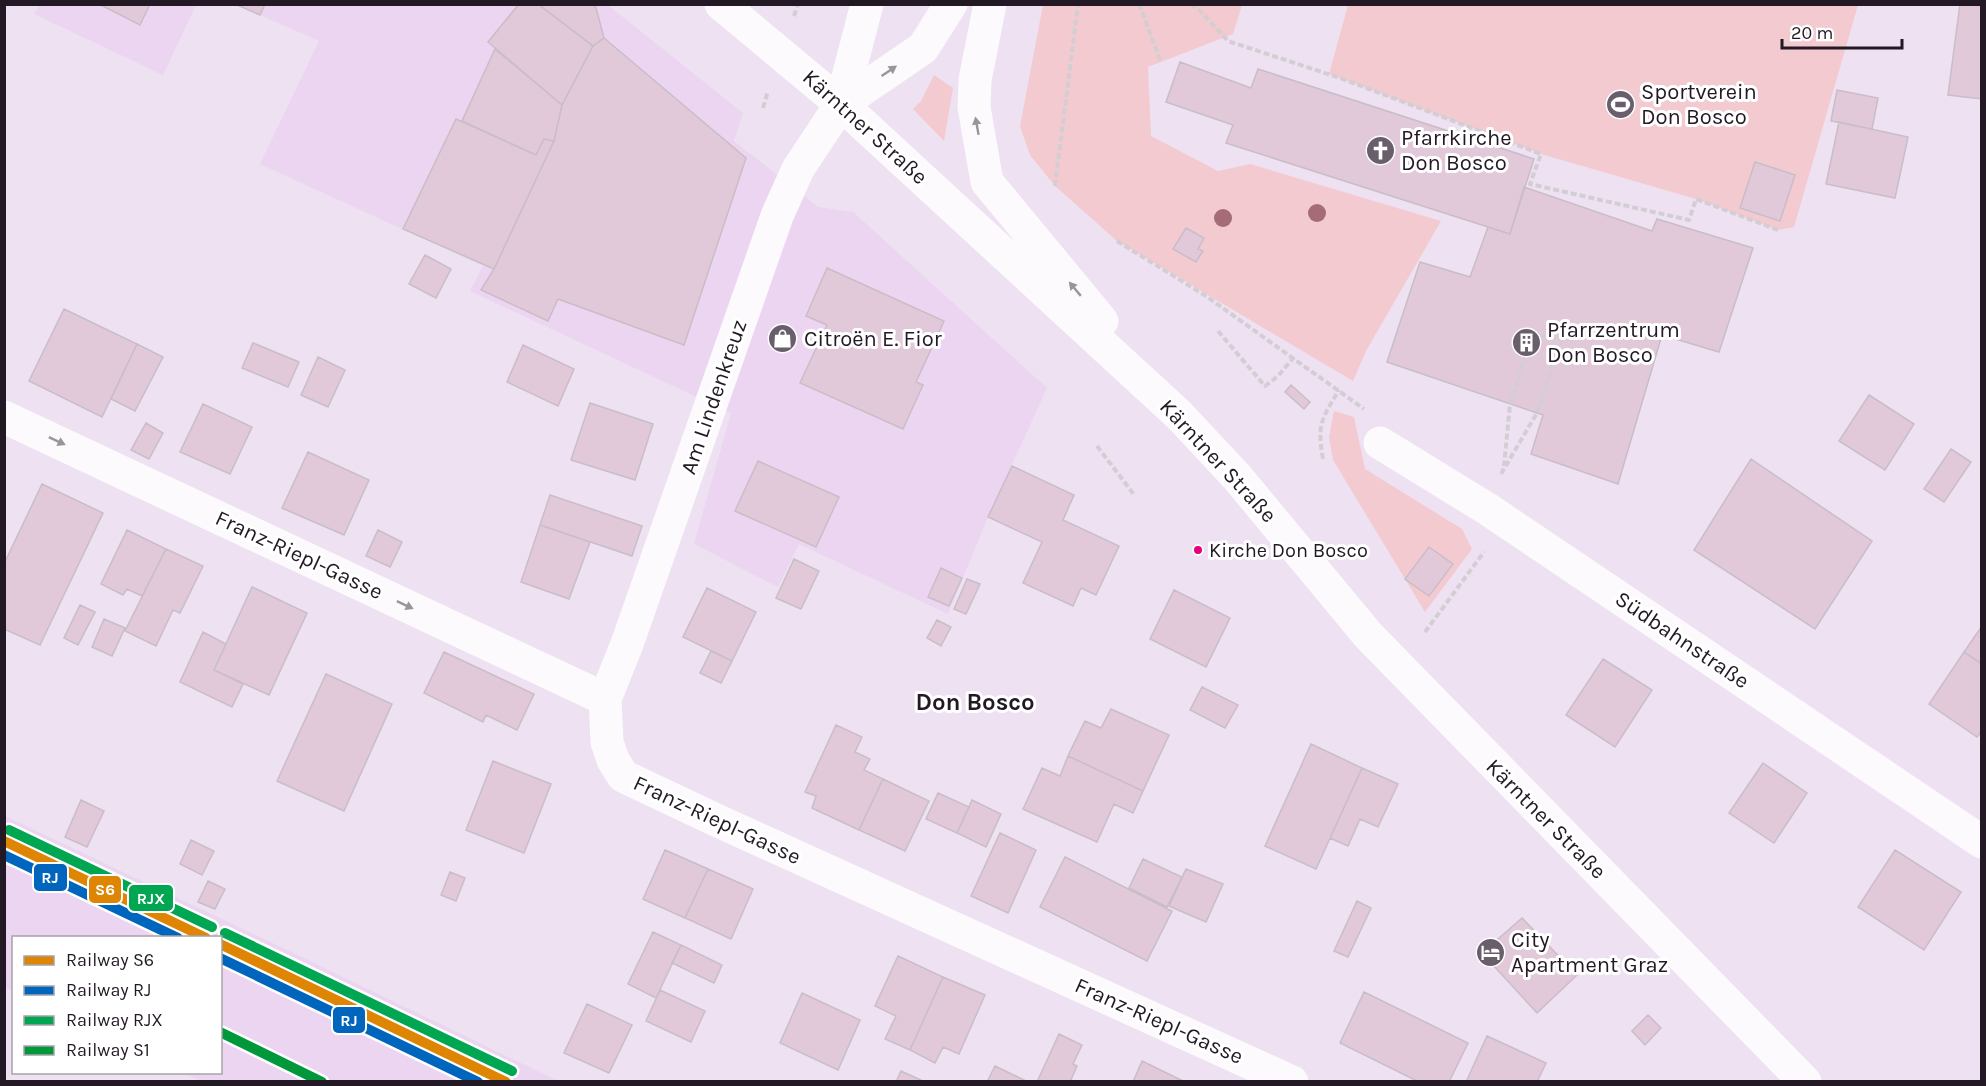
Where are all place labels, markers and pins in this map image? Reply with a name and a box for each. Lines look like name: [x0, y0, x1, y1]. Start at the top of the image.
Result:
place label: Sportverein Don Bosco: [1641, 79, 1757, 130]
sports icon: Sportverein Don Bosco: [1604, 89, 1636, 121]
place label: Pfarrkirche Don Bosco: [1401, 125, 1512, 176]
church icon: Pfarrkirche Don Bosco: [1364, 135, 1396, 167]
place label: Pfarrzentrum Don Bosco: [1547, 317, 1680, 368]
shop icon: Citroën E. Fior: [767, 323, 799, 355]
place label: Citroën E. Fior: [804, 326, 942, 352]
building icon: Pfarrzentrum Don Bosco: [1510, 327, 1542, 359]
place label: Kirche Don Bosco: [1209, 539, 1368, 562]
marker: Kirche Don Bosco: [1192, 544, 1204, 556]
place label: City Apartment Graz: [1511, 927, 1668, 978]
hotel icon: City Apartment Graz: [1474, 937, 1506, 969]

